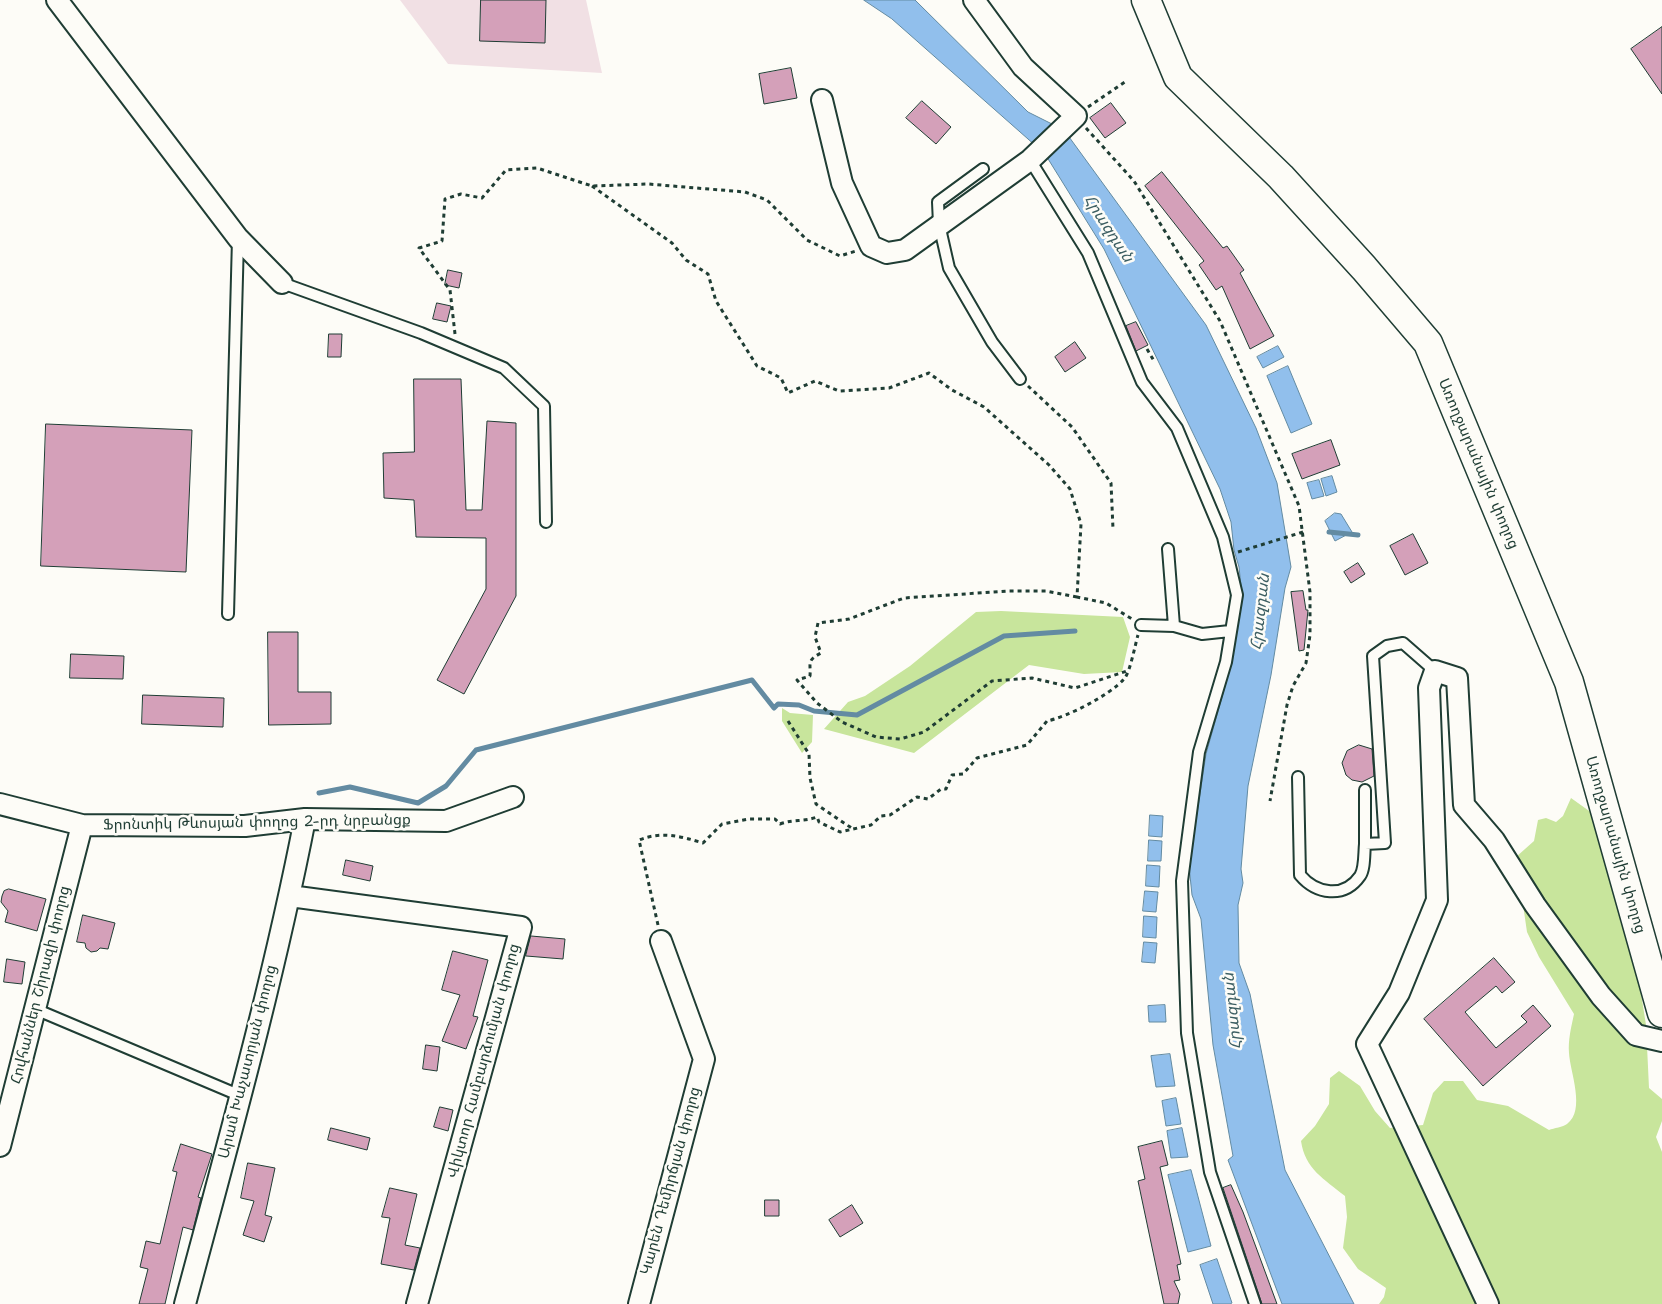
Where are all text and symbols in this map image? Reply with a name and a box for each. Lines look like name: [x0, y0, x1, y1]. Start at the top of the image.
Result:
water label: Հրազդան: [1079, 192, 1137, 266]
street label: Առողջարանային փողոց: [1434, 376, 1522, 552]
water label: Հրազդան: [1247, 573, 1275, 651]
street label: Առողջարանային փողոց: [1581, 754, 1649, 936]
street label: Ֆրոնտիկ Թևոսյան փողոց 2-րդ նրբանցք: [103, 811, 411, 835]
street label: Հովհաններ Շիրազի փողոց: [8, 884, 74, 1086]
street label: Վիկտոր Համբարձումյան փողոց: [444, 942, 524, 1180]
street label: Արամ Խաչատրյան փողոց: [215, 963, 281, 1161]
water label: Հրազդան: [1219, 972, 1247, 1050]
street label: Կարեն Դեմիրճյան փողոց: [637, 1085, 705, 1277]

